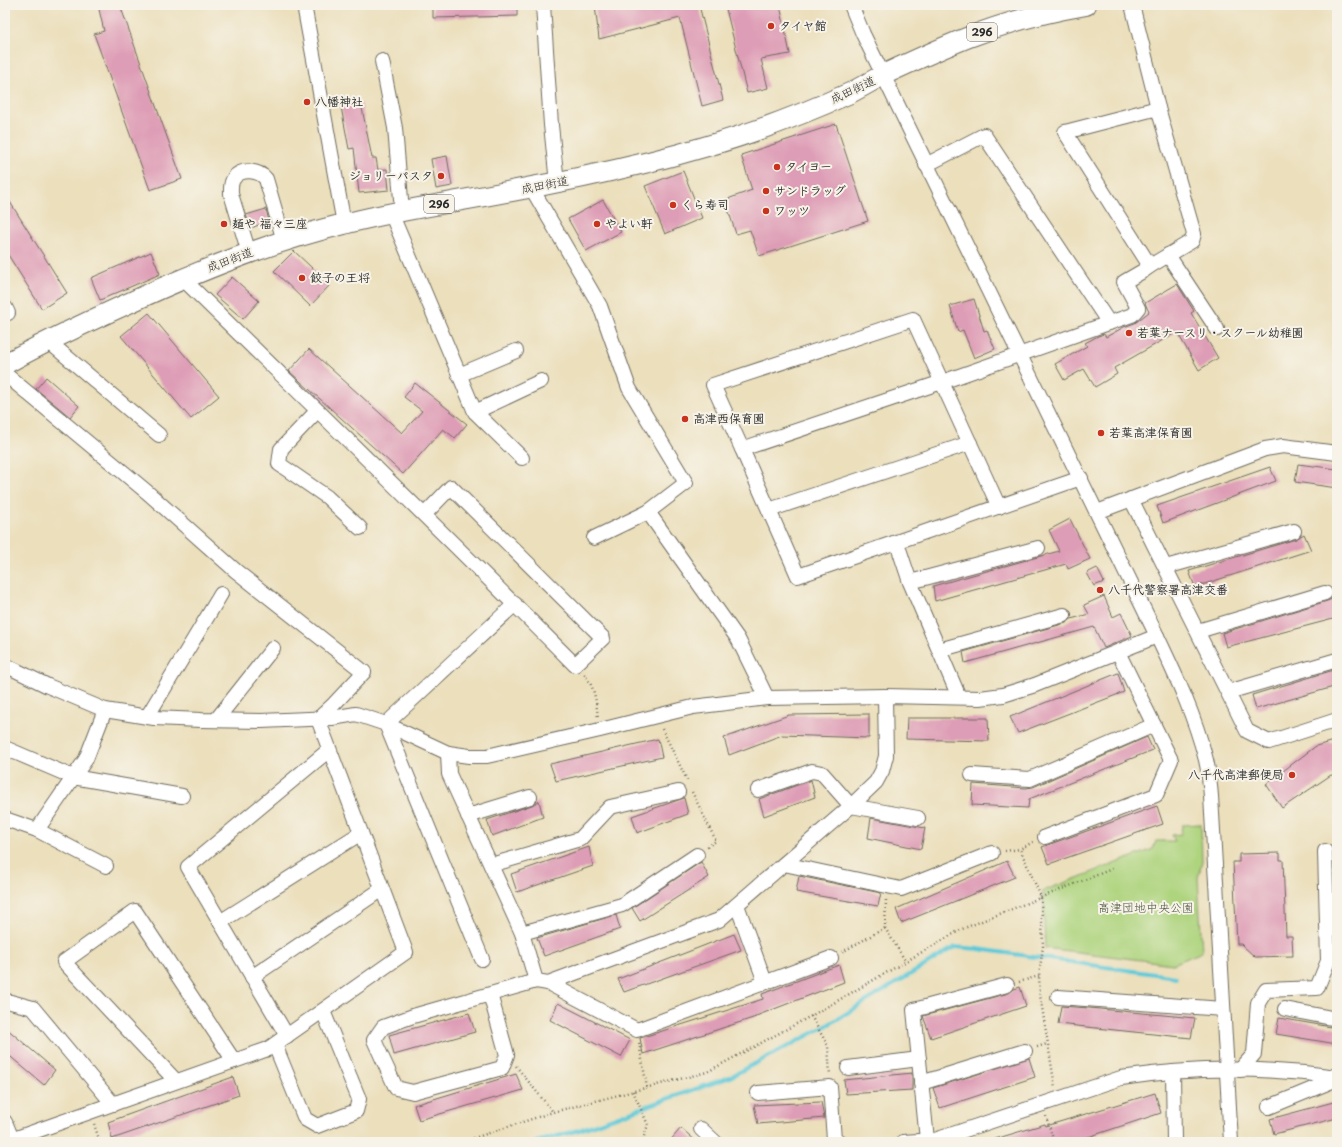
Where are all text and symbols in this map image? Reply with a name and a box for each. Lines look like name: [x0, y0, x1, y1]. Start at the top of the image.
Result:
place label: タイヤ館: [779, 16, 827, 34]
marker: タイヤ館: [766, 21, 776, 31]
road number: 296: [967, 23, 997, 41]
street label: 成田街道: [827, 71, 878, 107]
place label: 八幡神社: [315, 92, 363, 110]
marker: 八幡神社: [302, 97, 312, 107]
place label: タイヨー: [785, 157, 832, 175]
marker: タイヨー: [772, 162, 782, 172]
place label: ジョリーパスタ: [349, 166, 433, 184]
marker: ジョリーパスタ: [436, 171, 446, 181]
street label: 成田街道: [520, 171, 570, 197]
place label: サンドラッグ: [774, 181, 846, 199]
marker: サンドラッグ: [761, 186, 771, 196]
road number: 296: [424, 195, 454, 213]
place label: くら寿司: [681, 195, 729, 213]
marker: くら寿司: [668, 200, 678, 210]
place label: ワッツ: [774, 201, 810, 219]
marker: ワッツ: [761, 206, 771, 216]
place label: 麺や 福々三座: [232, 214, 308, 232]
place label: やよい軒: [605, 214, 653, 232]
marker: 麺や 福々三座: [219, 219, 229, 229]
marker: やよい軒: [592, 219, 602, 229]
street label: 成田街道: [204, 242, 255, 276]
place label: 餃子の王将: [310, 268, 370, 286]
marker: 餃子の王将: [297, 273, 307, 283]
place label: 若葉ナースリ・スクール幼稚園: [1137, 323, 1304, 341]
marker: 若葉ナースリ・スクール幼稚園: [1124, 328, 1134, 338]
place label: 高津西保育園: [693, 409, 765, 427]
marker: 高津西保育園: [680, 414, 690, 424]
place label: 若葉高津保育園: [1109, 423, 1193, 441]
marker: 若葉高津保育園: [1096, 428, 1106, 438]
place label: 八千代警察署高津交番: [1108, 580, 1228, 598]
marker: 八千代警察署高津交番: [1095, 585, 1105, 595]
place label: 八千代高津郵便局: [1188, 765, 1284, 783]
marker: 八千代高津郵便局: [1287, 770, 1297, 780]
park label: 高津団地中央公園: [1098, 898, 1194, 916]

